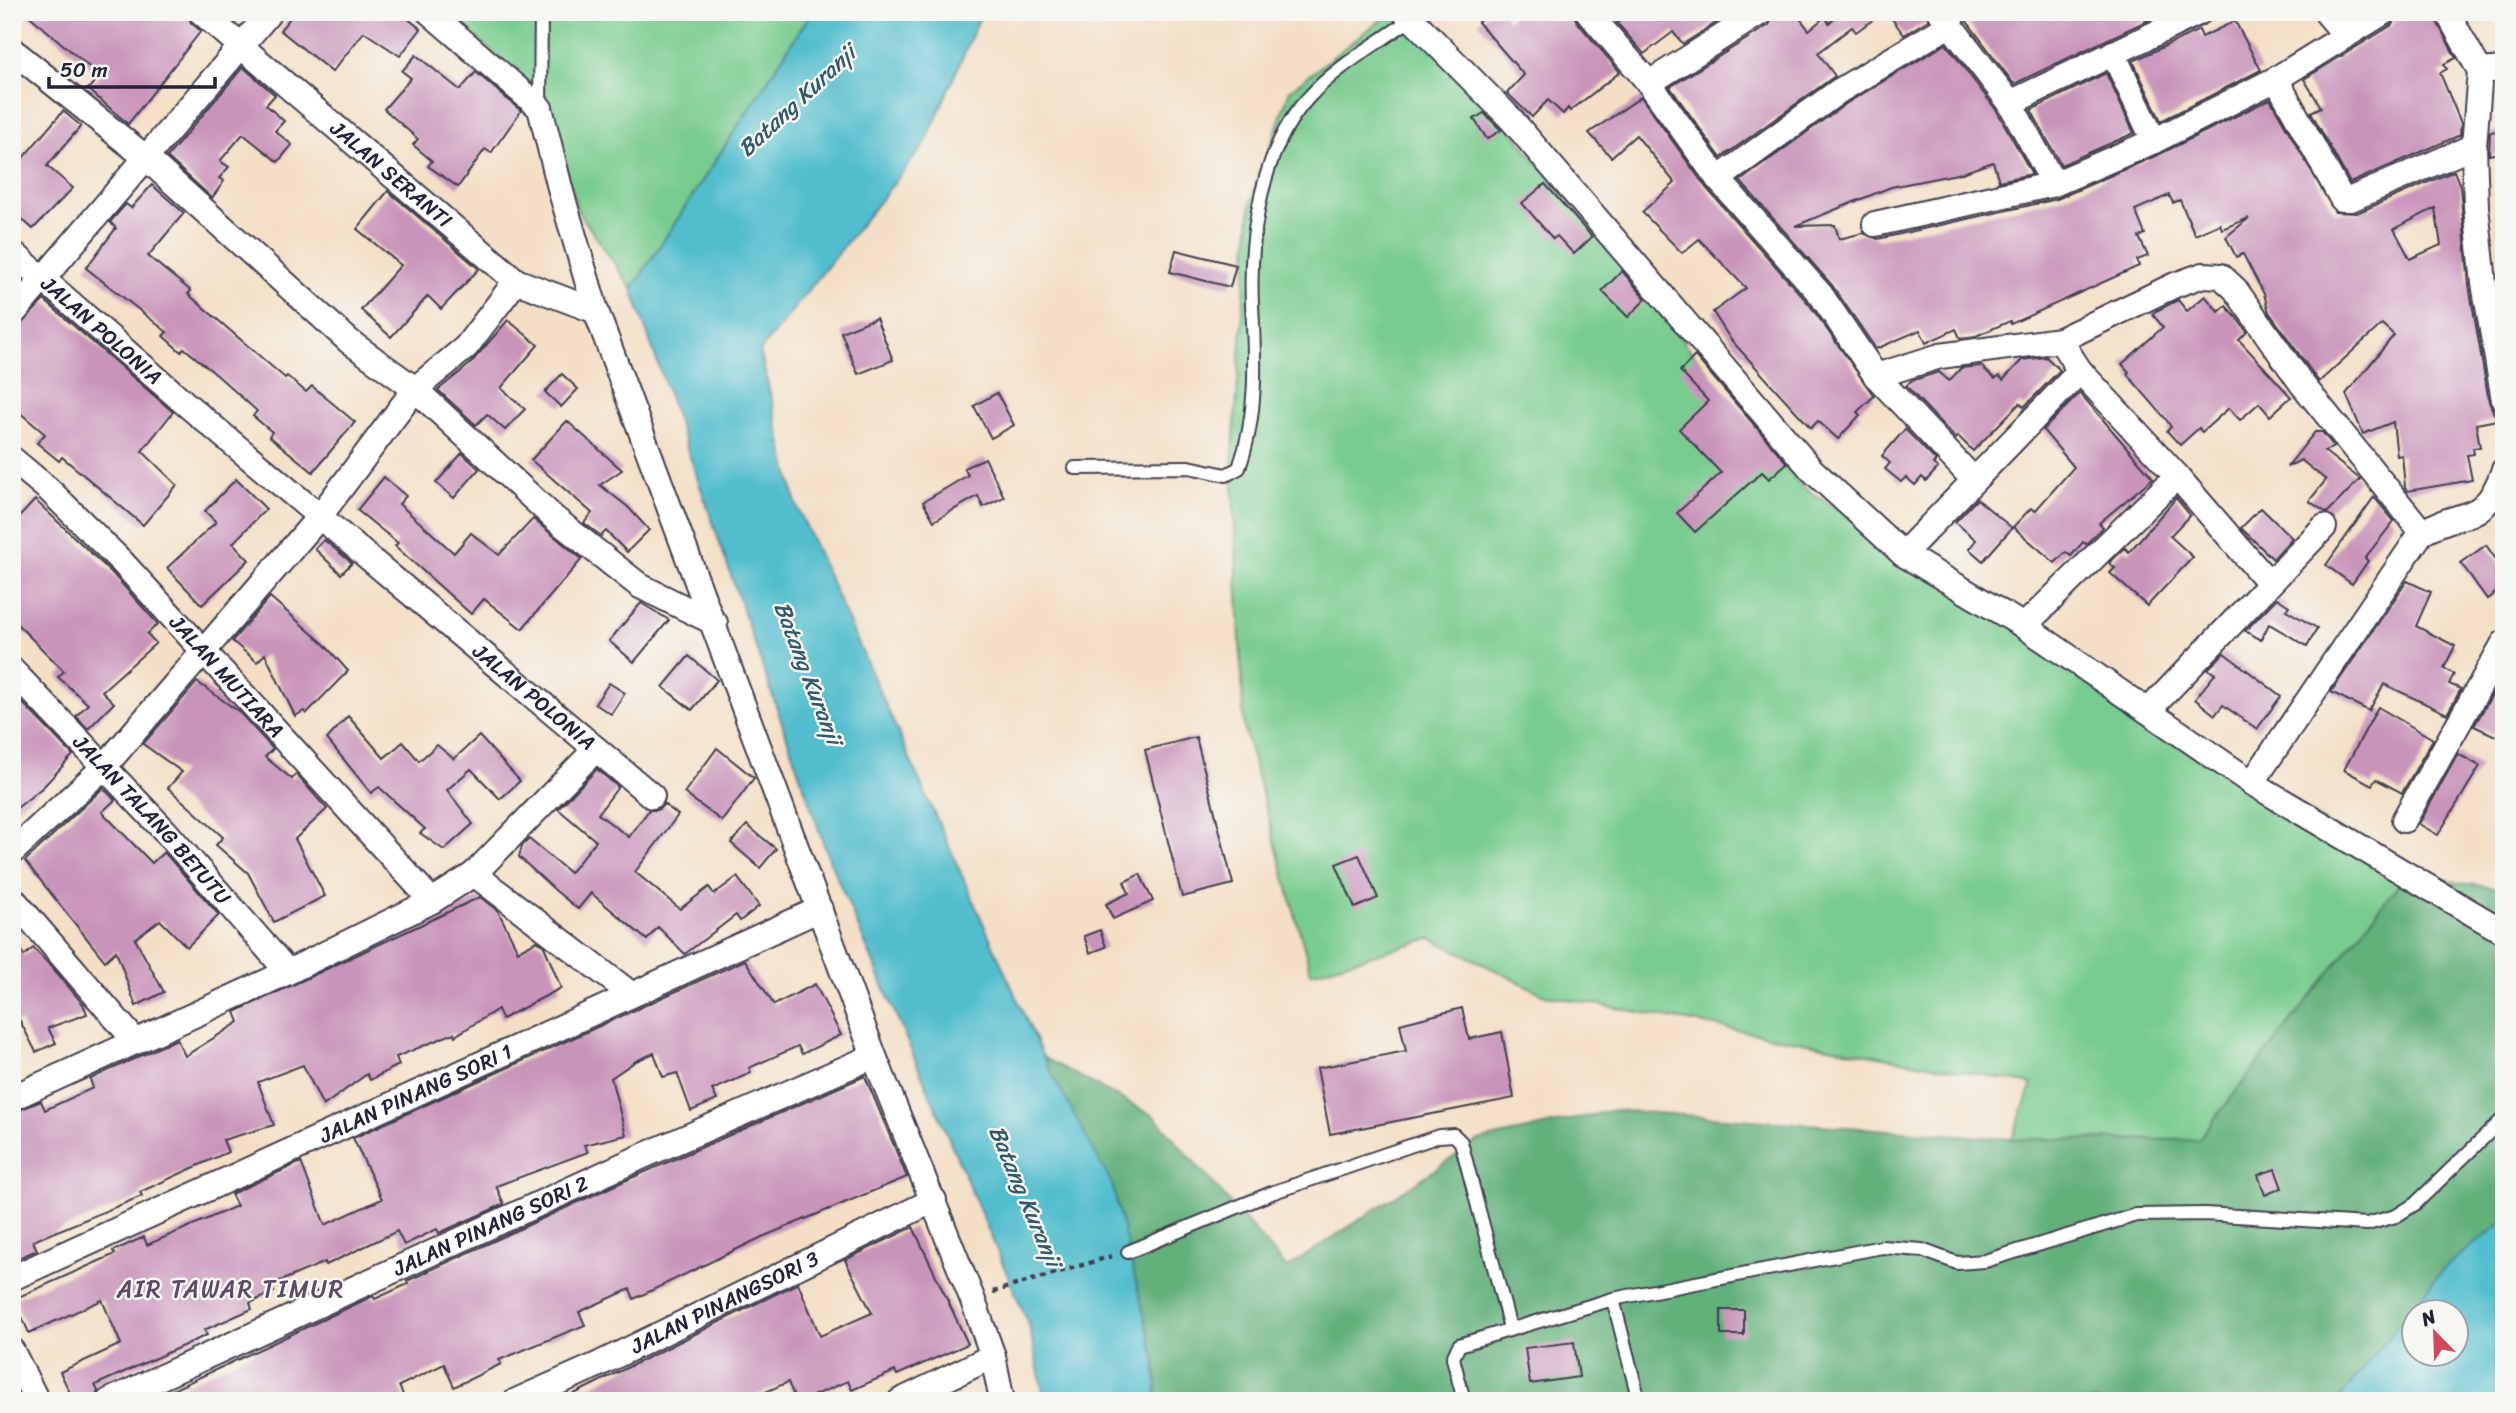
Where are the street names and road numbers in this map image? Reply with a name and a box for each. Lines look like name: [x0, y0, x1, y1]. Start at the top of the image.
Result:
street label: JALAN SERANTI: [320, 110, 461, 238]
street label: JALAN POLONIA: [31, 265, 171, 395]
street label: JALAN MUTIARA: [159, 605, 294, 747]
street label: JALAN POLONIA: [463, 633, 604, 760]
street label: JALAN TALANG BETUTU: [63, 725, 242, 915]
street label: JALAN PINANG SORI 1: [312, 1033, 519, 1155]
street label: JALAN PINANG SORI 2: [386, 1164, 595, 1288]
street label: JALAN PINANGSORI 3: [623, 1240, 826, 1365]

